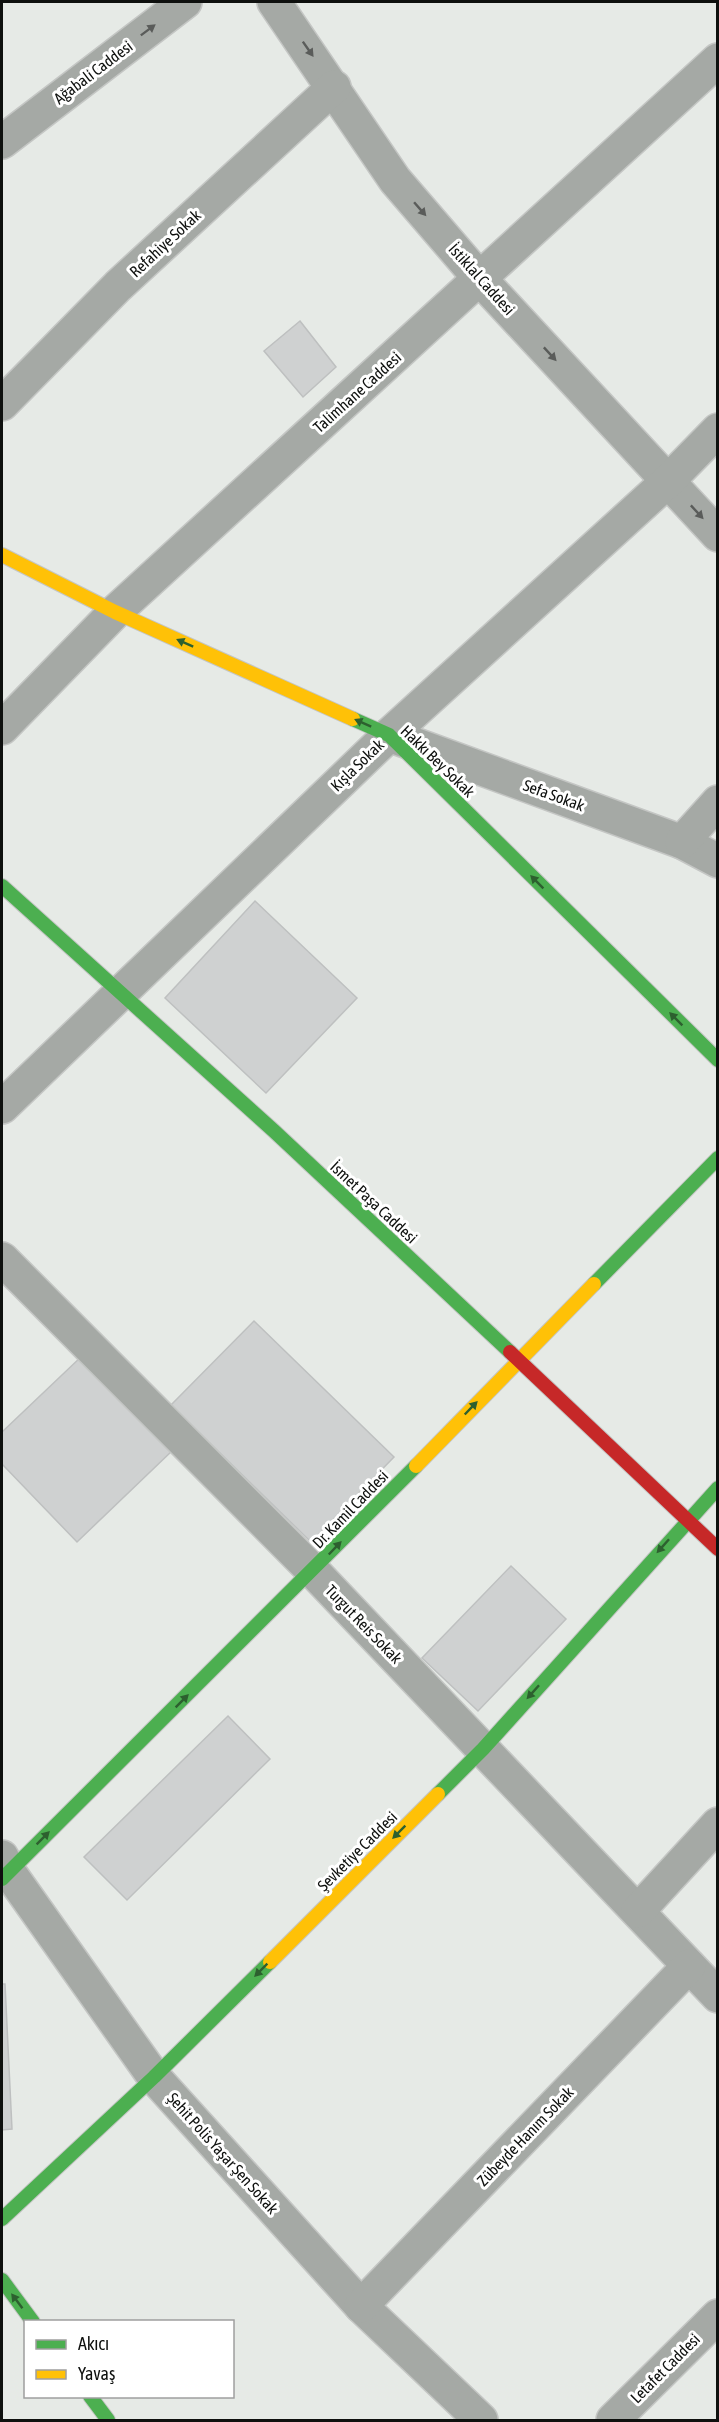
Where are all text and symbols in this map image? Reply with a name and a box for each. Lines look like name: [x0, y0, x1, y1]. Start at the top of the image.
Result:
one-way arrow: [140, 23, 156, 36]
street label: Ağabali Caddesi: [50, 37, 136, 108]
one-way arrow: [302, 41, 314, 57]
one-way arrow: [413, 201, 426, 217]
street label: Refahiye Sokak: [126, 206, 205, 281]
street label: İstiklal Caddesi: [445, 240, 519, 318]
one-way arrow: [543, 346, 556, 361]
street label: Talimhane Caddesi: [310, 348, 404, 436]
one-way arrow: [690, 505, 704, 520]
one-way arrow: [177, 639, 194, 648]
one-way arrow: [355, 719, 372, 728]
street label: Hakkı Bey Sokak: [397, 721, 479, 801]
street label: Kışla Sokak: [327, 735, 388, 795]
street label: Sefa Sokak: [521, 776, 587, 814]
one-way arrow: [531, 875, 545, 889]
one-way arrow: [668, 1012, 683, 1026]
street label: İsmet Paşa Caddesi: [326, 1157, 421, 1247]
one-way arrow: [463, 1402, 477, 1416]
street label: Dr. Kamil Caddesi: [308, 1466, 392, 1552]
one-way arrow: [657, 1538, 670, 1553]
one-way arrow: [328, 1541, 342, 1556]
street label: Turgut Reis Sokak: [321, 1581, 406, 1668]
one-way arrow: [526, 1684, 540, 1699]
one-way arrow: [174, 1694, 188, 1708]
street label: Şevketiye Caddesi: [314, 1808, 401, 1895]
one-way arrow: [392, 1825, 406, 1839]
one-way arrow: [36, 1831, 50, 1845]
one-way arrow: [254, 1963, 268, 1977]
street label: Zübeyde Hanım Sokak: [473, 2083, 578, 2190]
street label: Şehit Polis Yaşar Şen Sokak: [163, 2089, 282, 2218]
one-way arrow: [12, 2293, 24, 2308]
legend: [24, 2320, 234, 2398]
street label: Letafet Caddesi: [627, 2330, 703, 2406]
text: Akıcı: [78, 2333, 109, 2354]
text: Yavaş: [78, 2363, 115, 2384]

